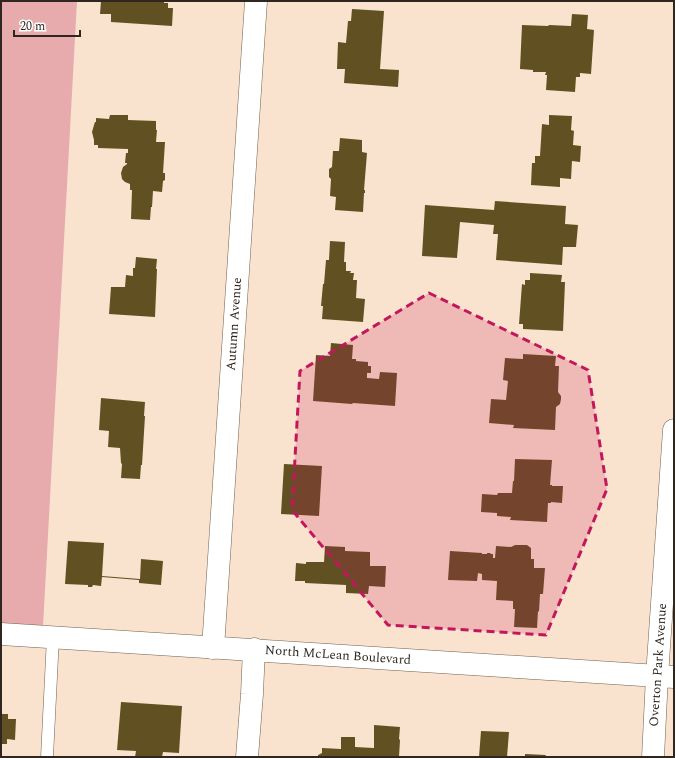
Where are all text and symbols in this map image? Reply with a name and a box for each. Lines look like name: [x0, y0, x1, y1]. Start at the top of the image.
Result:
scale bar: [14, 12, 80, 38]
text: 20 m: [20, 17, 45, 36]
street label: Autumn Avenue: [221, 277, 247, 371]
street label: Overton Park Avenue: [644, 603, 672, 727]
street label: North McLean Boulevard: [264, 640, 412, 670]

